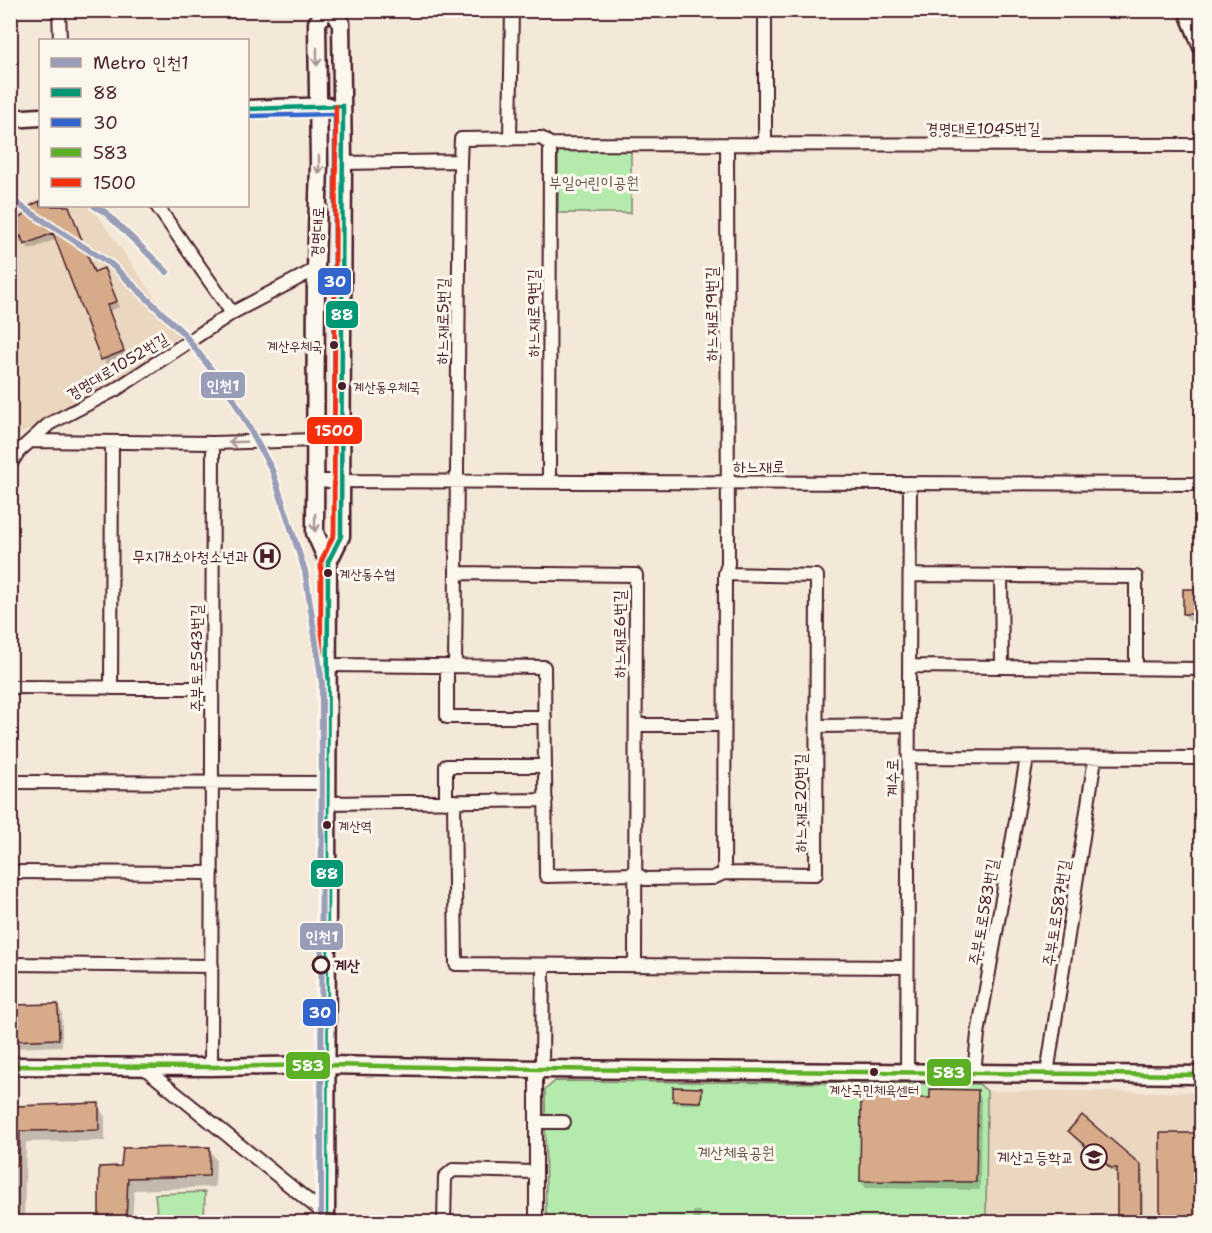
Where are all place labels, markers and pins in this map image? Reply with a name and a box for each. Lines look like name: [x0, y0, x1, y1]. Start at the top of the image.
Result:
place label: 계산우체국: [267, 337, 323, 355]
marker: 계산우체국: [328, 339, 340, 351]
place label: 계산동우체국: [353, 378, 421, 396]
marker: 계산동우체국: [336, 380, 348, 392]
hospital icon: 무지개소아청소년과: [252, 541, 282, 571]
place label: 무지개소아청소년과: [132, 546, 248, 567]
place label: 계산동수협: [339, 565, 395, 583]
marker: 계산동수협: [322, 567, 334, 579]
place label: 계산역: [338, 817, 372, 835]
marker: 계산역: [321, 819, 333, 831]
place label: 계산: [334, 955, 360, 976]
marker: 계산: [312, 956, 330, 974]
marker: 계산국민체육센터: [868, 1066, 880, 1078]
place label: 계산국민체육센터: [829, 1081, 919, 1099]
school or university icon: 계산고등학교: [1079, 1142, 1109, 1172]
place label: 계산고등학교: [997, 1147, 1074, 1168]

